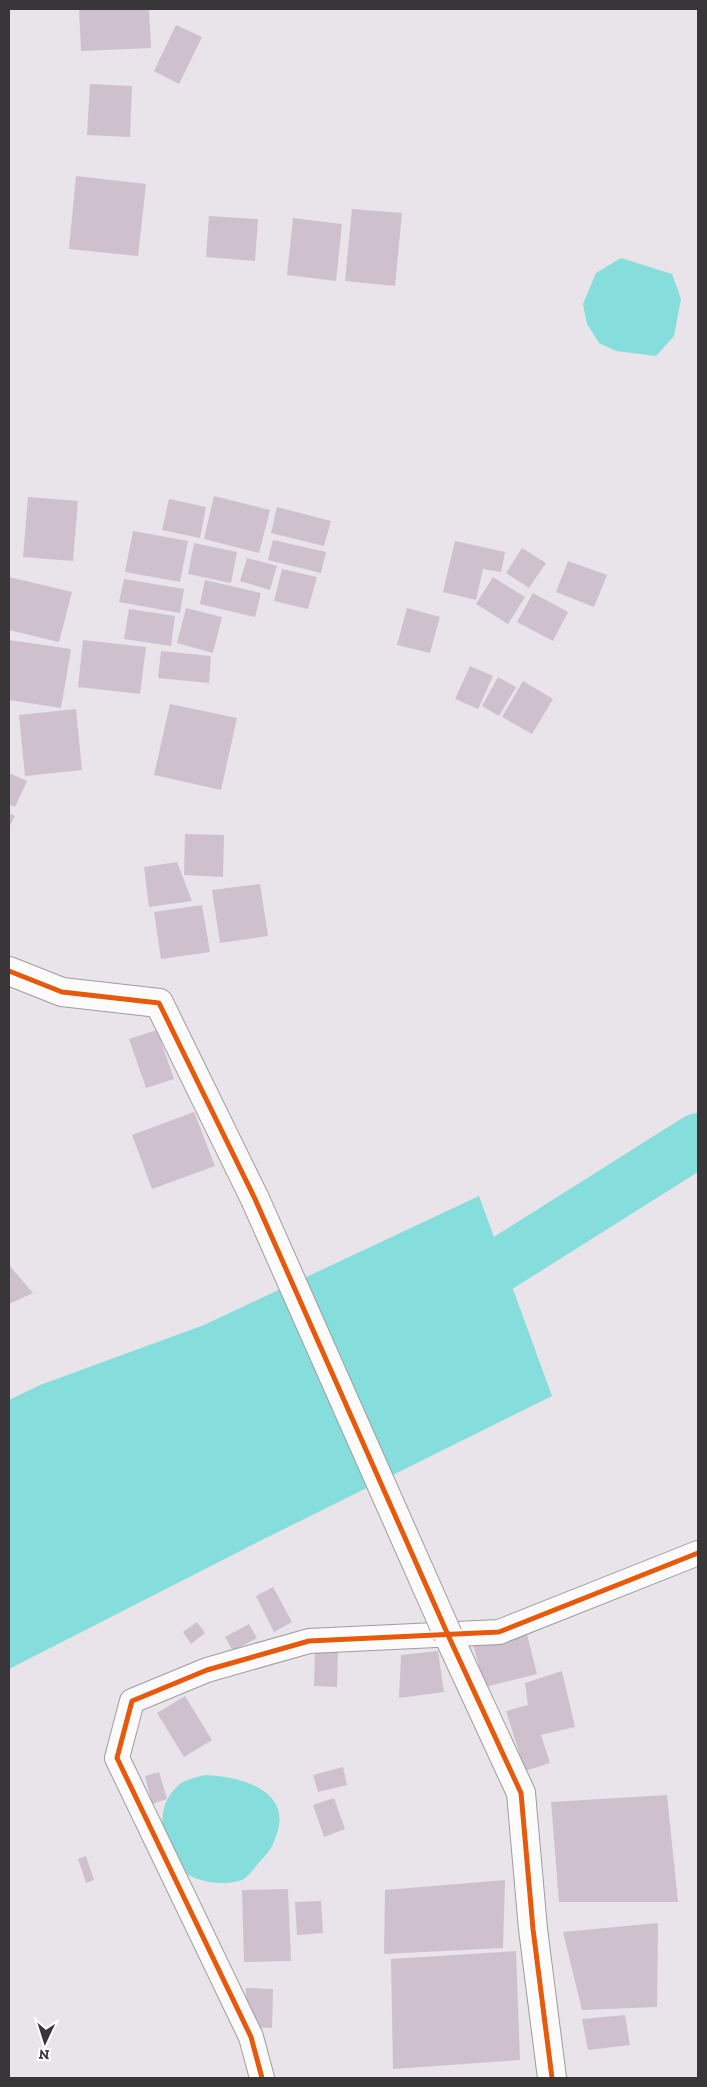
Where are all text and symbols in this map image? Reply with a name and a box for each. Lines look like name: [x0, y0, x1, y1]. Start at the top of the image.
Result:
north arrow: [20, 2017, 70, 2067]
text: N: [38, 2046, 50, 2063]

